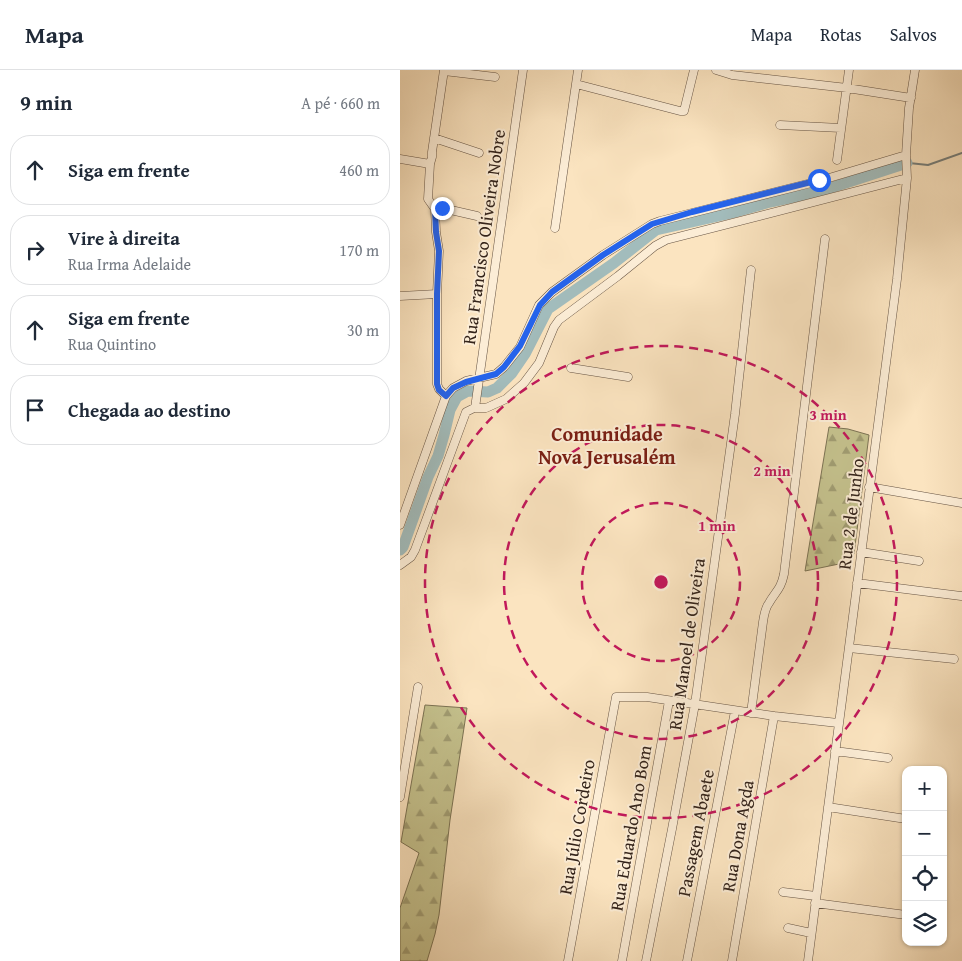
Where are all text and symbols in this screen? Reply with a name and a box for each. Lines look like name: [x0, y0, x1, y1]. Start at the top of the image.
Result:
text: Mapa: [25, 17, 84, 52]
text: Mapa: [751, 21, 792, 48]
text: Rotas: [820, 21, 862, 48]
text: Salvos: [890, 21, 937, 48]
text: 9 min: [20, 87, 72, 118]
text: A pé · 660 m: [301, 91, 380, 115]
street label: Rua Francisco Oliveira Nobre: [455, 128, 512, 346]
icon: ahead: [21, 156, 49, 184]
text: Siga em frente: [68, 156, 190, 184]
text: 460 m: [339, 158, 379, 182]
route start: [808, 169, 831, 192]
route end: [431, 197, 454, 220]
text: Vire à direita: [68, 224, 180, 252]
icon: right: [21, 236, 49, 264]
text: 170 m: [339, 238, 379, 262]
text: Rua Irma Adelaide: [68, 252, 191, 276]
text: Siga em frente: [68, 304, 190, 332]
icon: ahead: [21, 316, 49, 344]
text: 30 m: [347, 318, 379, 342]
text: Rua Quintino: [68, 332, 156, 356]
icon: arrive: [21, 396, 49, 424]
text: Chegada ao destino: [68, 396, 231, 424]
text: 3 min: [809, 404, 847, 425]
district label: Comunidade Nova Jerusalém: [538, 419, 676, 471]
street label: Rua 2 de Junho: [830, 457, 871, 571]
text: 2 min: [753, 460, 791, 481]
text: 1 min: [698, 515, 736, 536]
street label: Rua Manoel de Oliveira: [661, 556, 712, 732]
centre of rings: [652, 573, 670, 591]
street label: Rua Eduardo Ano Bom: [603, 743, 658, 913]
street label: Rua Júlio Cordeiro: [551, 757, 602, 897]
map controls: [902, 766, 947, 946]
button: +: [902, 766, 947, 811]
street label: Passagem Abaete: [670, 767, 721, 899]
street label: Rua Dona Agda: [714, 777, 761, 894]
button: −: [902, 811, 947, 856]
button: locate: [902, 856, 947, 901]
button: layers: [902, 901, 947, 946]

